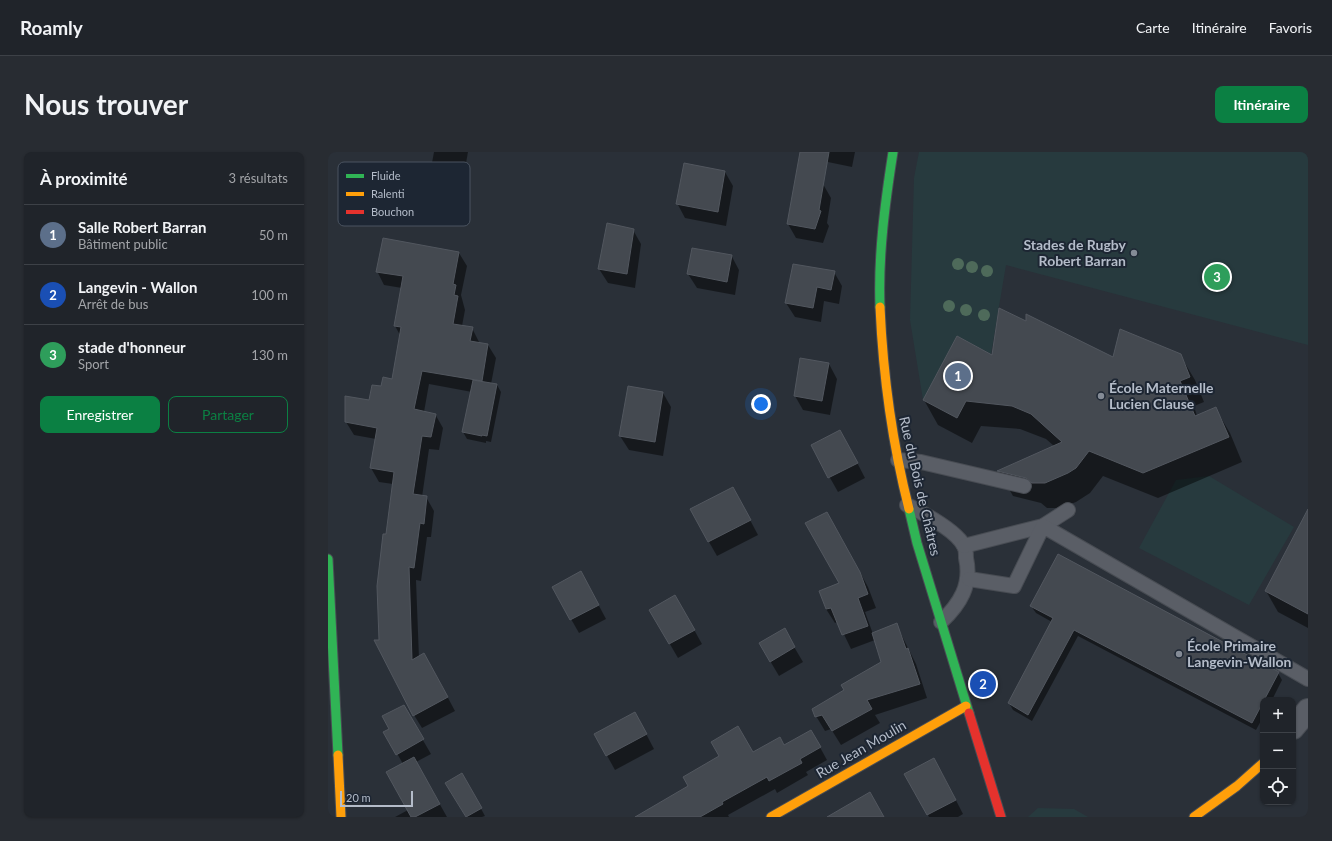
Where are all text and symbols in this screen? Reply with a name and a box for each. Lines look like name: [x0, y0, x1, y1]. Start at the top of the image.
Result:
text: Roamly: [20, 16, 83, 39]
text: Carte: [1136, 19, 1170, 36]
text: Itinéraire: [1192, 19, 1247, 36]
text: Favoris: [1269, 19, 1312, 36]
button: Itinéraire: [1215, 86, 1308, 123]
text: Nous trouver: [24, 87, 188, 121]
legend: [338, 162, 470, 226]
text: À proximité: [40, 168, 128, 189]
text: Fluide: [371, 169, 401, 182]
text: 3 résultats: [229, 170, 288, 186]
text: Ralenti: [371, 187, 405, 200]
text: Bouchon: [371, 205, 414, 218]
text: Salle Robert Barran: [78, 218, 207, 236]
text: 1: [49, 227, 57, 243]
text: 50 m: [259, 227, 288, 243]
text: Bâtiment public: [78, 236, 168, 252]
place label: Stades de Rugby Robert Barran: [1023, 236, 1127, 269]
marker: Stades de Rugby Robert Barran: [1129, 248, 1139, 258]
pin: 3: [1204, 262, 1230, 292]
text: Langevin - Wallon: [78, 278, 197, 296]
text: 2: [49, 287, 57, 303]
text: 100 m: [251, 287, 288, 303]
text: Arrêt de bus: [78, 296, 148, 312]
text: stade d'honneur: [78, 338, 186, 356]
text: 3: [49, 347, 57, 363]
text: 130 m: [251, 347, 288, 363]
text: Sport: [78, 356, 109, 372]
pin: 1: [945, 361, 971, 391]
place label: École Maternelle Lucien Clause: [1109, 379, 1214, 412]
marker: École Maternelle Lucien Clause: [1096, 391, 1106, 401]
your location: [751, 394, 771, 414]
button: Enregistrer: [40, 396, 160, 433]
button: Partager: [168, 396, 288, 433]
street label: Rue du Bois de Châtres: [896, 415, 945, 557]
place label: École Primaire Langevin-Wallon: [1187, 637, 1292, 670]
marker: École Primaire Langevin-Wallon: [1174, 649, 1184, 659]
pin: 2: [970, 669, 996, 699]
map controls: [1260, 697, 1296, 805]
button: +: [1260, 697, 1296, 733]
street label: Rue Jean Moulin: [813, 716, 909, 781]
button: −: [1260, 733, 1296, 769]
button: locate: [1260, 769, 1296, 805]
scale bar: [340, 789, 413, 808]
text: 20 m: [346, 791, 371, 804]

